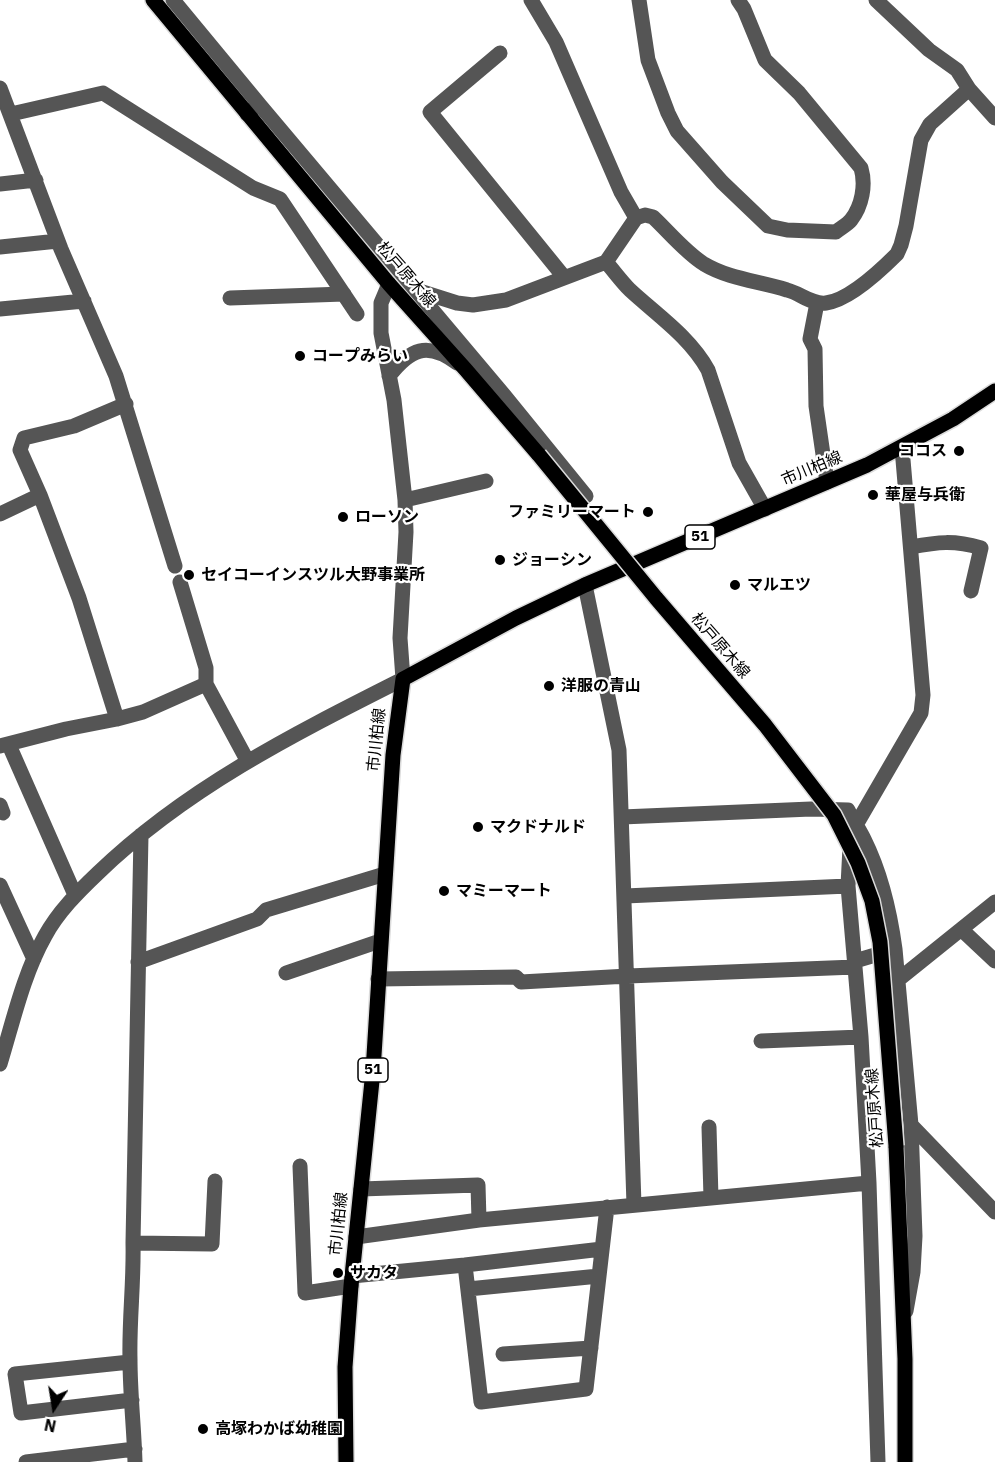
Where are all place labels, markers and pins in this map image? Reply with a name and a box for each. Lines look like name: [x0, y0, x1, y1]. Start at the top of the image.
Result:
place label: コープみらい: [312, 346, 408, 366]
marker: コープみらい: [293, 349, 307, 363]
place label: ココス: [899, 441, 947, 461]
marker: ココス: [952, 444, 966, 458]
place label: 華屋与兵衛: [885, 485, 965, 505]
marker: 華屋与兵衛: [866, 488, 880, 502]
place label: ファミリーマート: [508, 502, 636, 522]
marker: ファミリーマート: [641, 505, 655, 519]
place label: ローソン: [355, 507, 419, 527]
marker: ローソン: [336, 510, 350, 524]
place label: ジョーシン: [512, 550, 592, 570]
marker: ジョーシン: [493, 553, 507, 567]
place label: セイコーインスツル大野事業所: [201, 565, 425, 585]
marker: セイコーインスツル大野事業所: [182, 568, 196, 582]
place label: マルエツ: [747, 575, 811, 595]
marker: マルエツ: [728, 578, 742, 592]
place label: 洋服の青山: [561, 676, 641, 696]
marker: 洋服の青山: [542, 679, 556, 693]
place label: マクドナルド: [490, 817, 586, 837]
marker: マクドナルド: [471, 820, 485, 834]
place label: マミーマート: [456, 881, 552, 901]
marker: マミーマート: [437, 884, 451, 898]
place label: サカタ: [350, 1263, 398, 1283]
marker: サカタ: [331, 1266, 345, 1280]
place label: 高塚わかば幼稚園: [215, 1419, 343, 1439]
marker: 高塚わかば幼稚園: [196, 1422, 210, 1436]

